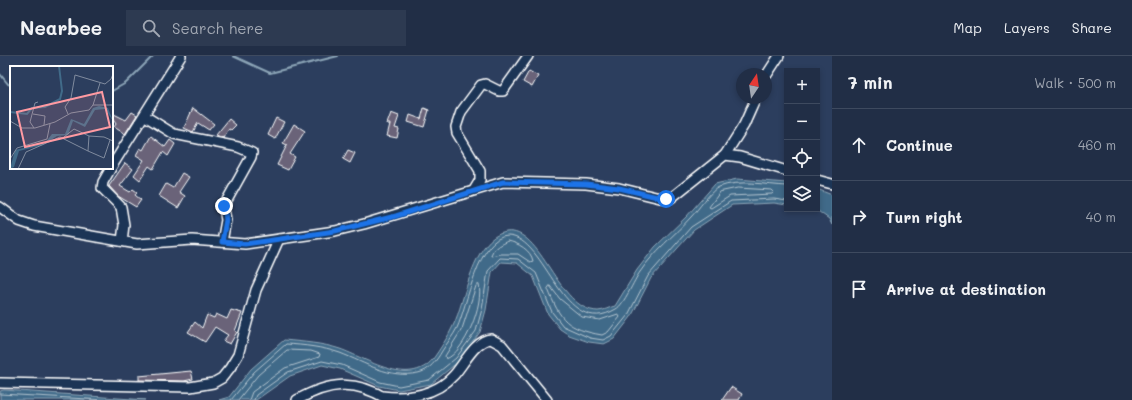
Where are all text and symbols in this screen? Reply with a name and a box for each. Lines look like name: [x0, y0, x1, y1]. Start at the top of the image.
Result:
search box: [126, 10, 406, 46]
text: Nearbee: [20, 15, 102, 40]
icon: search: [140, 17, 162, 39]
text: Search here: [172, 18, 263, 38]
text: Map: [953, 18, 982, 37]
text: Layers: [1004, 18, 1050, 37]
text: Share: [1072, 18, 1112, 37]
inset map: [10, 66, 113, 169]
north arrow: [736, 68, 772, 104]
map controls: [784, 68, 820, 212]
button: +: [784, 68, 820, 104]
text: 7 min: [848, 71, 893, 93]
text: Walk · 500 m: [1034, 74, 1116, 91]
button: −: [784, 104, 820, 140]
icon: ahead: [848, 134, 870, 156]
text: Continue: [886, 135, 953, 155]
text: 460 m: [1078, 136, 1116, 153]
button: locate: [784, 140, 820, 176]
button: layers: [784, 176, 820, 212]
route start: [657, 190, 675, 208]
route end: [215, 197, 233, 215]
icon: right: [848, 206, 870, 228]
text: Turn right: [886, 207, 963, 227]
text: 40 m: [1086, 208, 1116, 225]
icon: arrive: [848, 278, 870, 300]
text: Arrive at destination: [886, 279, 1046, 299]

